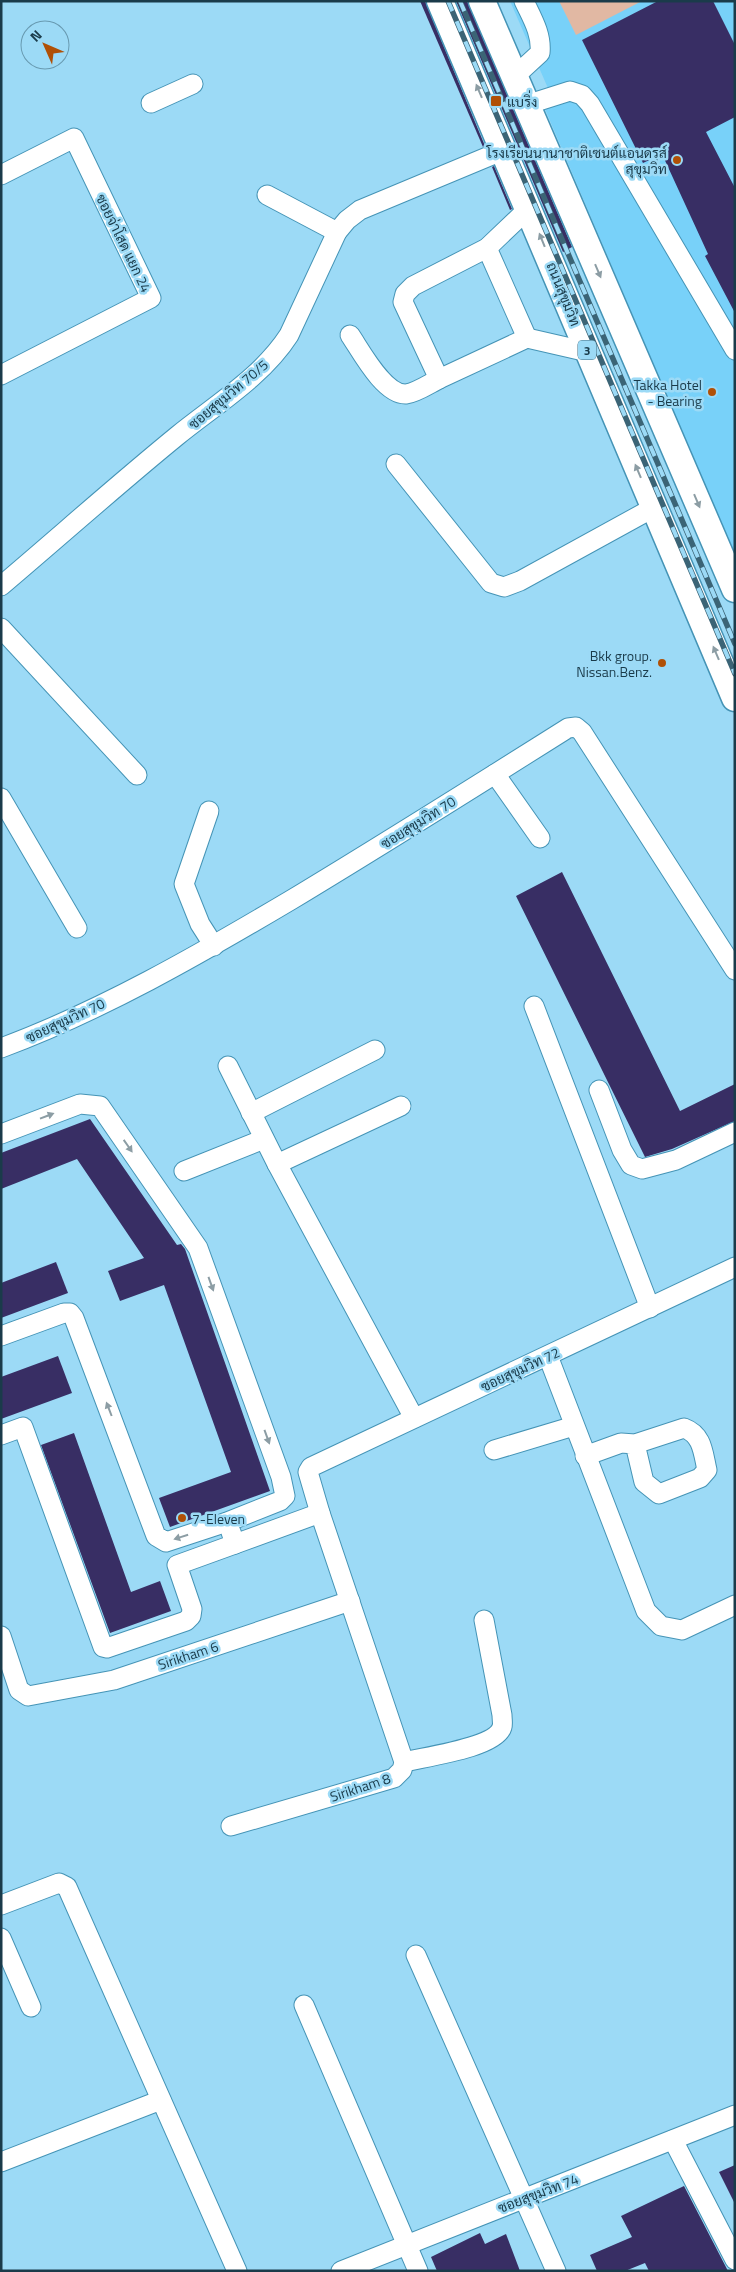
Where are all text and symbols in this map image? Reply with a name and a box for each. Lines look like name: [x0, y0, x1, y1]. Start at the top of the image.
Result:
north arrow: [20, 20, 70, 70]
text: N: [25, 25, 46, 46]
one-way arrow: [474, 84, 482, 98]
place label: แบริ่ง: [507, 90, 537, 112]
marker: แบริ่ง: [489, 94, 503, 108]
place label: โรงเรียนนานาชาติเซนต์แอนดรูส์ สุขุมวิท: [486, 142, 667, 179]
marker: โรงเรียนนานาชาติเซนต์แอนดรูส์ สุขุมวิท: [671, 154, 683, 166]
street label: ซอยจ่าโสด แยก 24: [91, 190, 157, 296]
one-way arrow: [538, 233, 546, 247]
street label: ถนนสุขุมวิท: [542, 259, 586, 329]
one-way arrow: [594, 264, 602, 278]
road number: 3: [578, 340, 596, 360]
street label: ซอยสุขุมวิท 70/5: [183, 354, 273, 434]
place label: Takka Hotel - Bearing: [633, 374, 702, 411]
marker: Takka Hotel - Bearing: [706, 386, 718, 398]
one-way arrow: [634, 464, 642, 478]
one-way arrow: [693, 494, 701, 508]
place label: Bkk group. Nissan.Benz.: [576, 645, 652, 682]
one-way arrow: [711, 646, 719, 660]
marker: Bkk group. Nissan.Benz.: [656, 657, 668, 669]
street label: ซอยสุขุมวิท 70: [376, 790, 460, 853]
street label: ซอยสุขุมวิท 70: [22, 992, 108, 1047]
one-way arrow: [40, 1112, 55, 1120]
one-way arrow: [123, 1139, 133, 1153]
one-way arrow: [207, 1277, 215, 1292]
street label: ซอยสุขุมวิท 72: [477, 1342, 563, 1396]
one-way arrow: [105, 1401, 113, 1416]
one-way arrow: [263, 1430, 271, 1445]
place label: 7-Eleven: [192, 1508, 245, 1529]
marker: 7-Eleven: [176, 1512, 188, 1524]
one-way arrow: [173, 1534, 188, 1541]
street label: Sirikham 6: [155, 1635, 221, 1675]
street label: Sirikham 8: [327, 1767, 393, 1807]
street label: ซอยสุขุมวิท 74: [495, 2168, 582, 2218]

